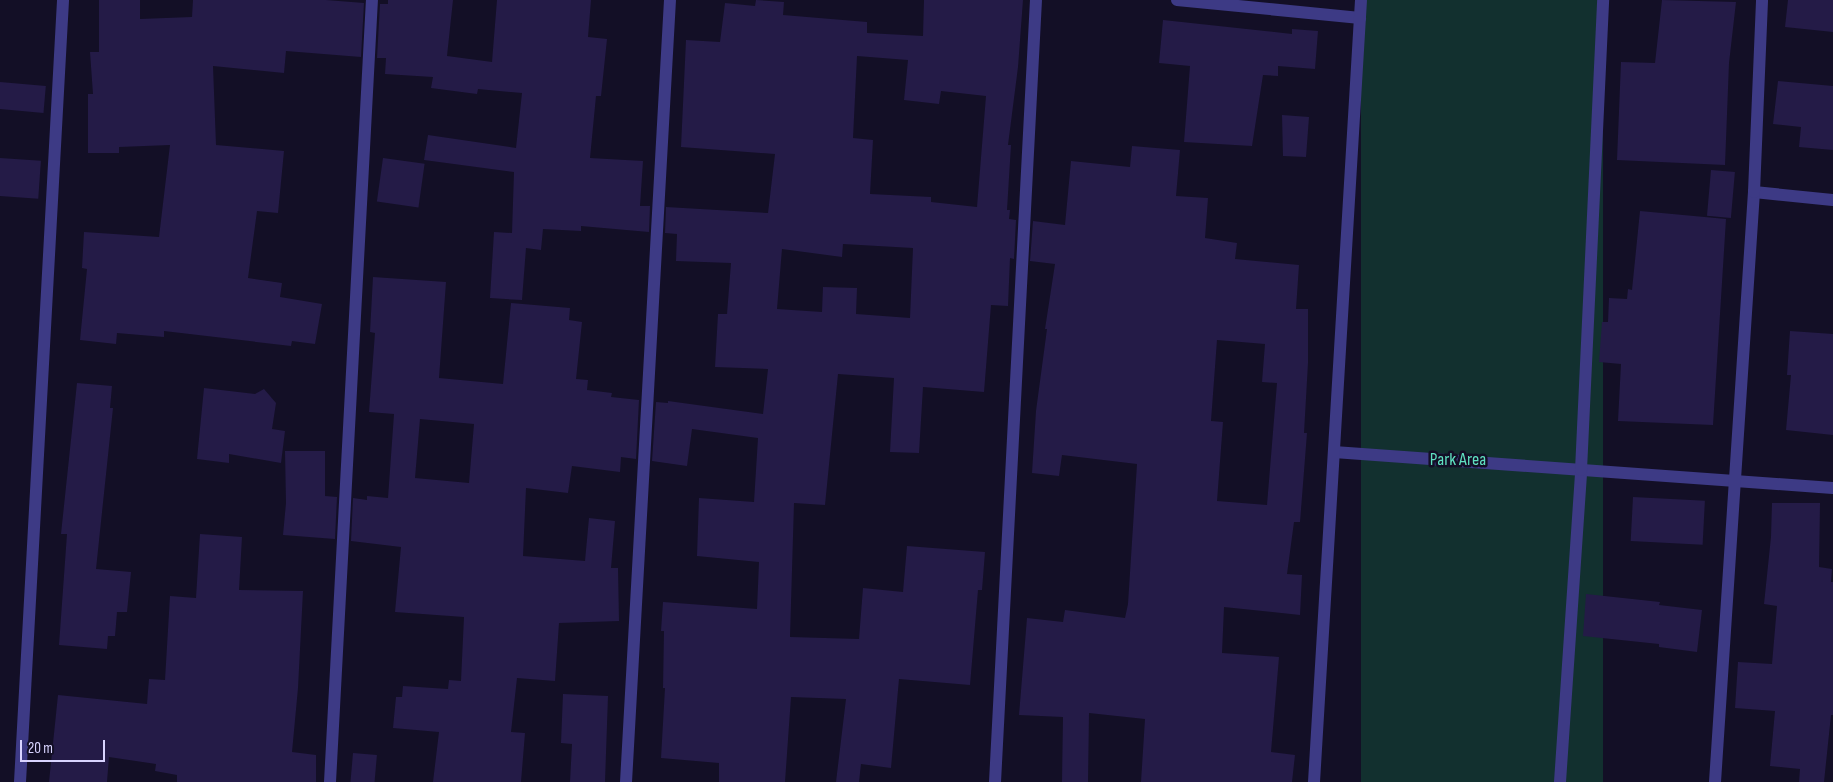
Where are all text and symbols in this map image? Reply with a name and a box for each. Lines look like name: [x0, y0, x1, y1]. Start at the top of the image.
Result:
park label: Park Area: [1430, 449, 1486, 471]
scale bar: [22, 730, 108, 762]
text: 20 m: [28, 739, 53, 758]

